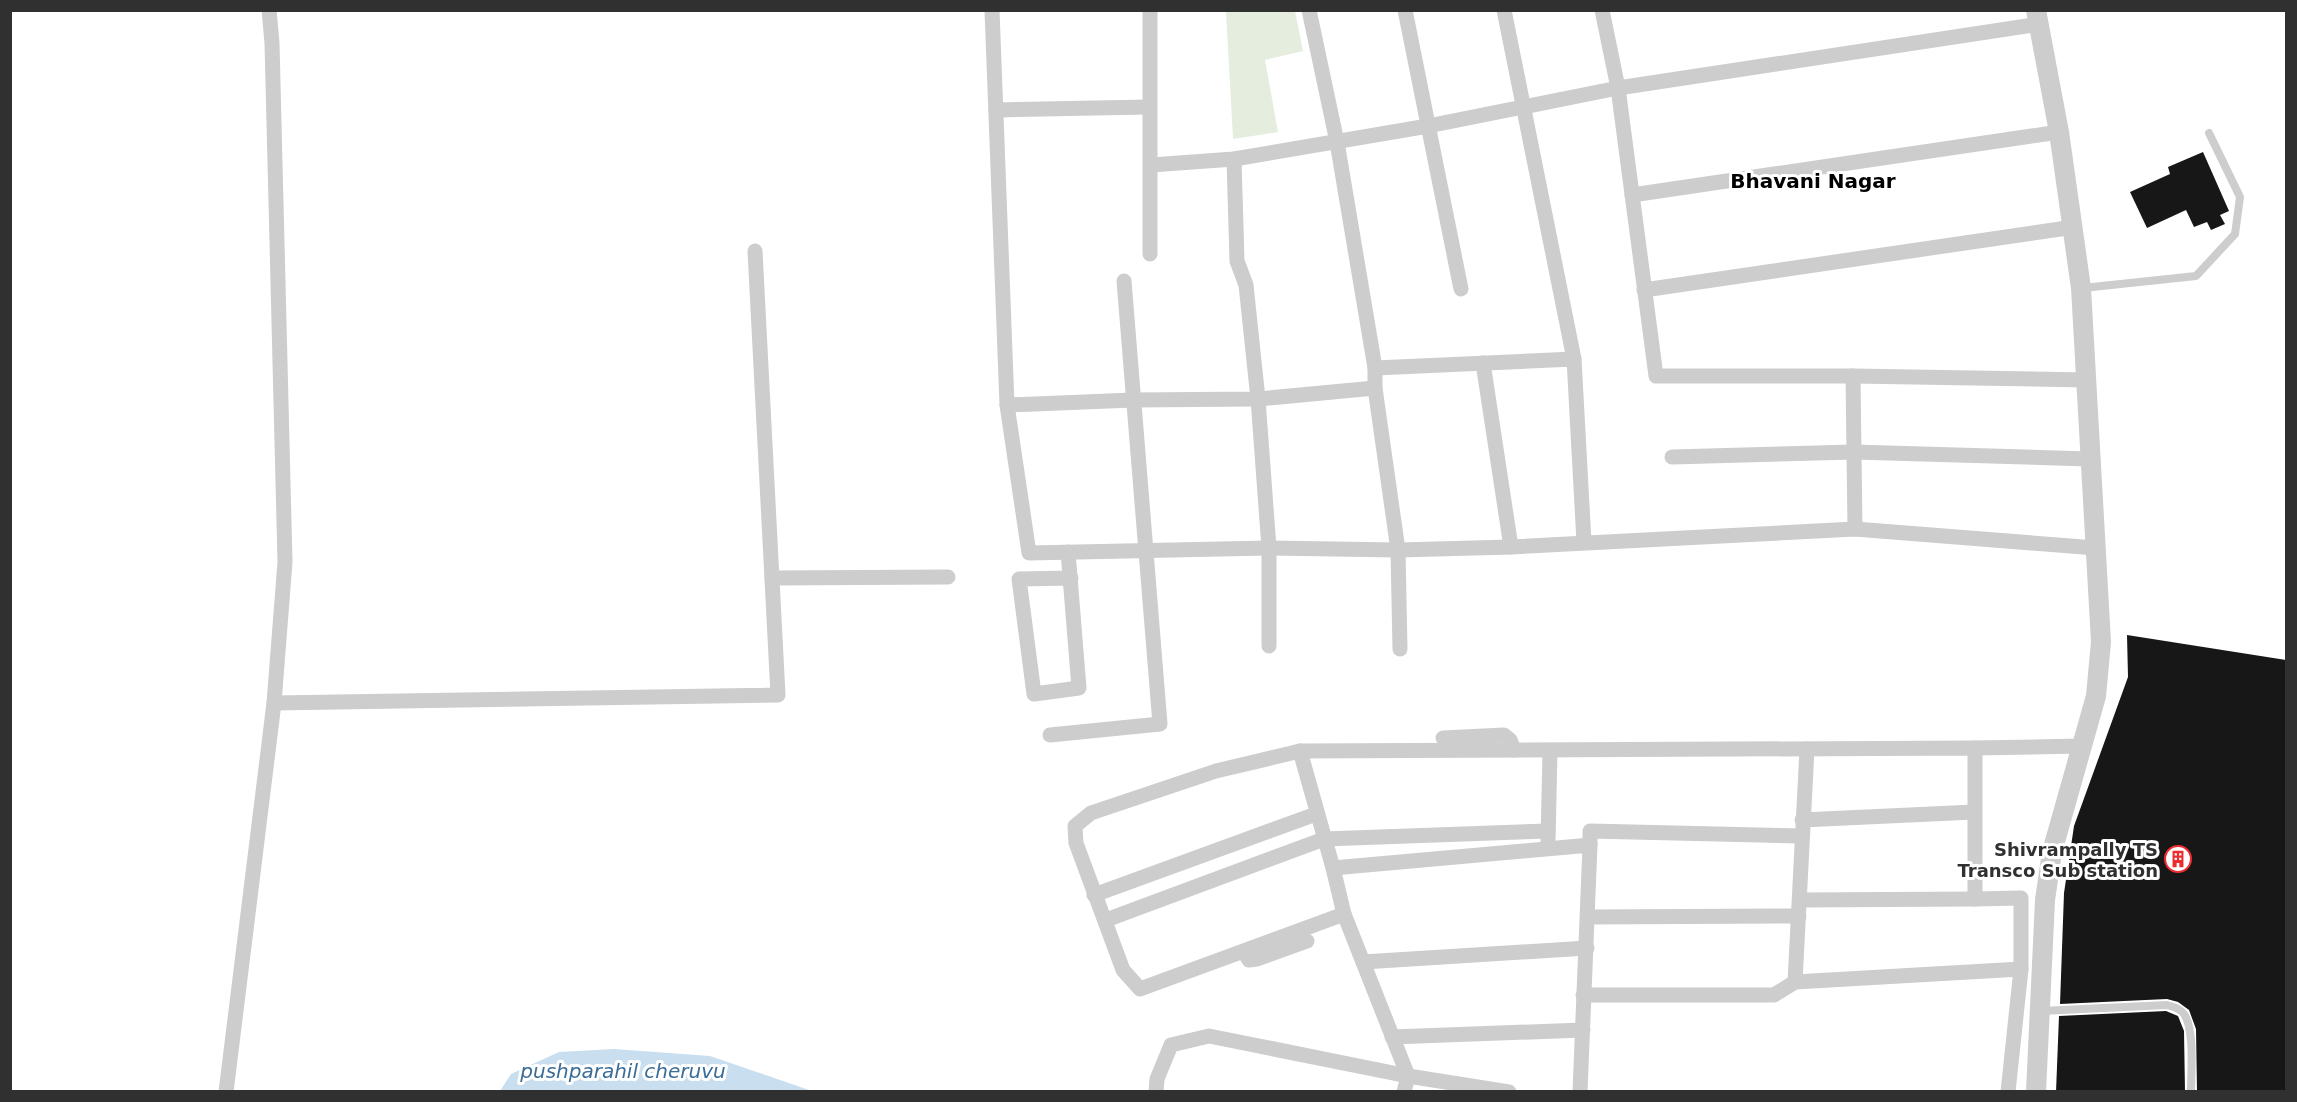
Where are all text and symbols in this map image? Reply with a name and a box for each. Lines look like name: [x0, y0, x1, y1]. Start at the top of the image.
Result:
district label: Bhavani Nagar: [1730, 169, 1896, 193]
place label: Shivrampally TS Transco Sub station: [1957, 839, 2158, 881]
building icon: Shivrampally TS Transco Sub station: [2163, 844, 2193, 874]
water label: pushparahil cheruvu: [519, 1059, 726, 1083]

